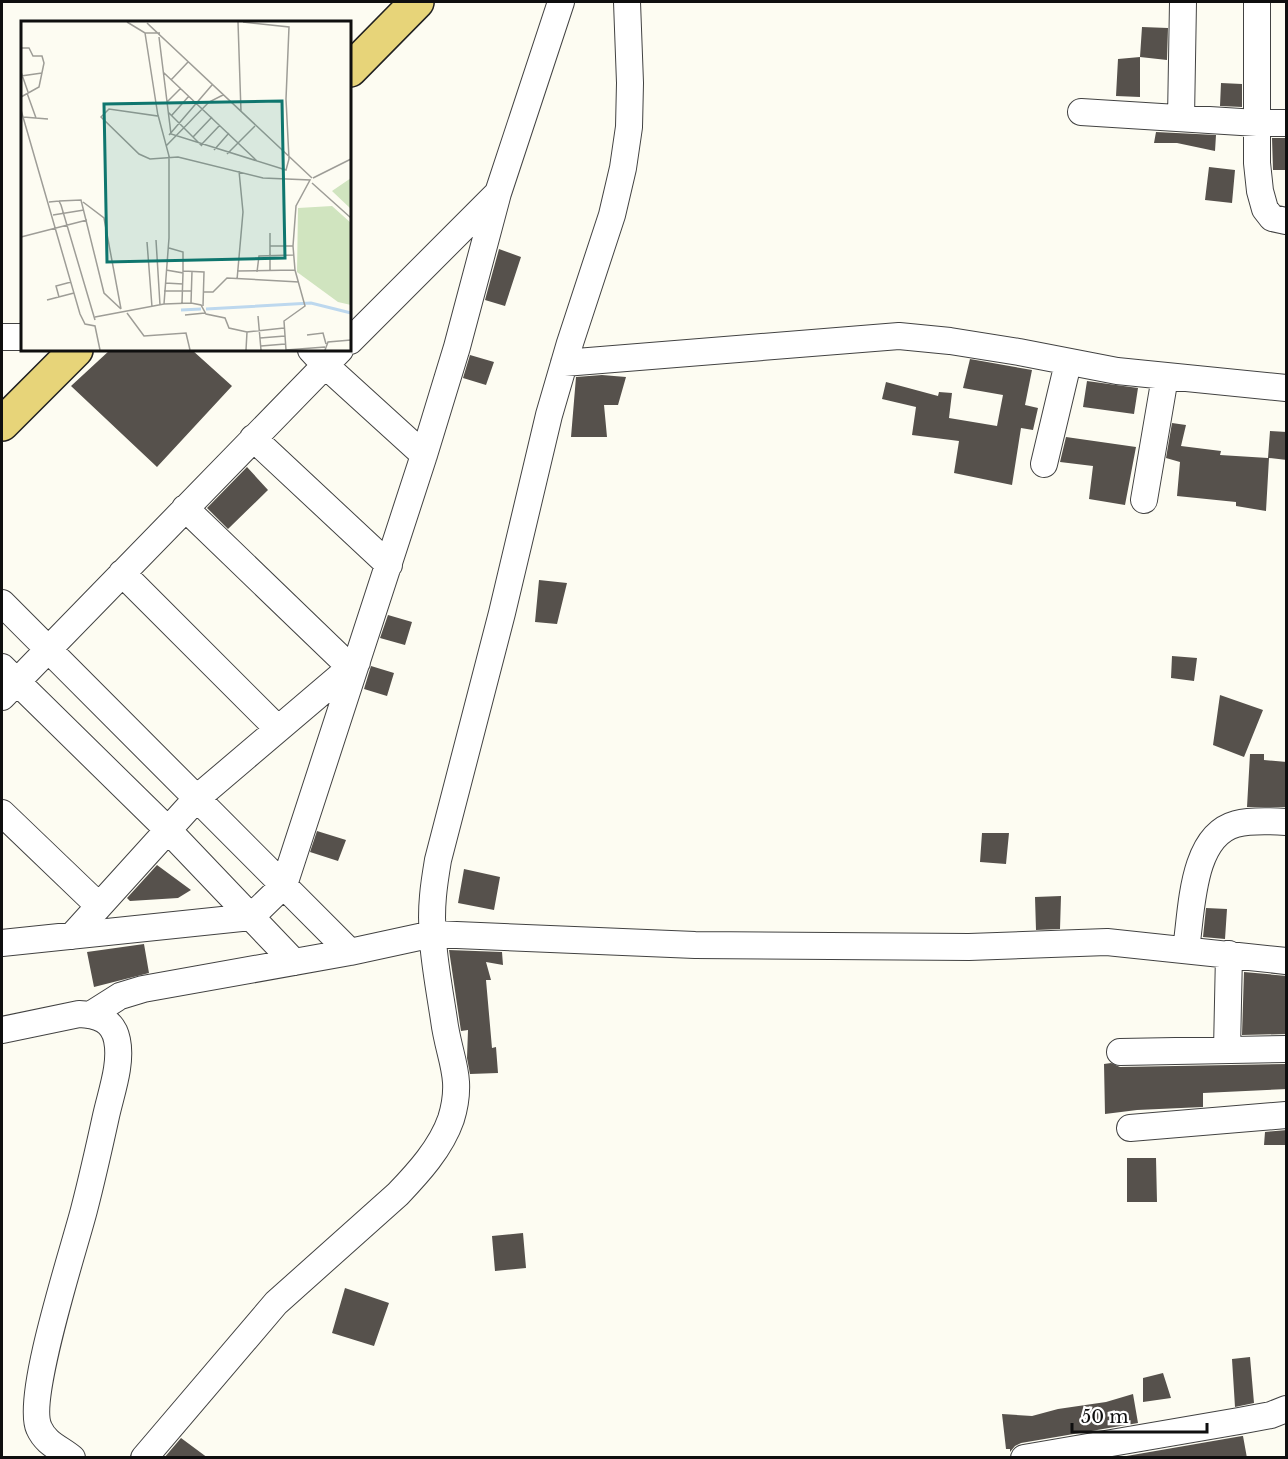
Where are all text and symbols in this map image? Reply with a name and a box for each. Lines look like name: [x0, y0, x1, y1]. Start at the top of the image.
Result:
inset map: [21, 21, 351, 351]
scale bar: [1072, 1396, 1207, 1434]
text: 50 m: [1081, 1406, 1129, 1428]

